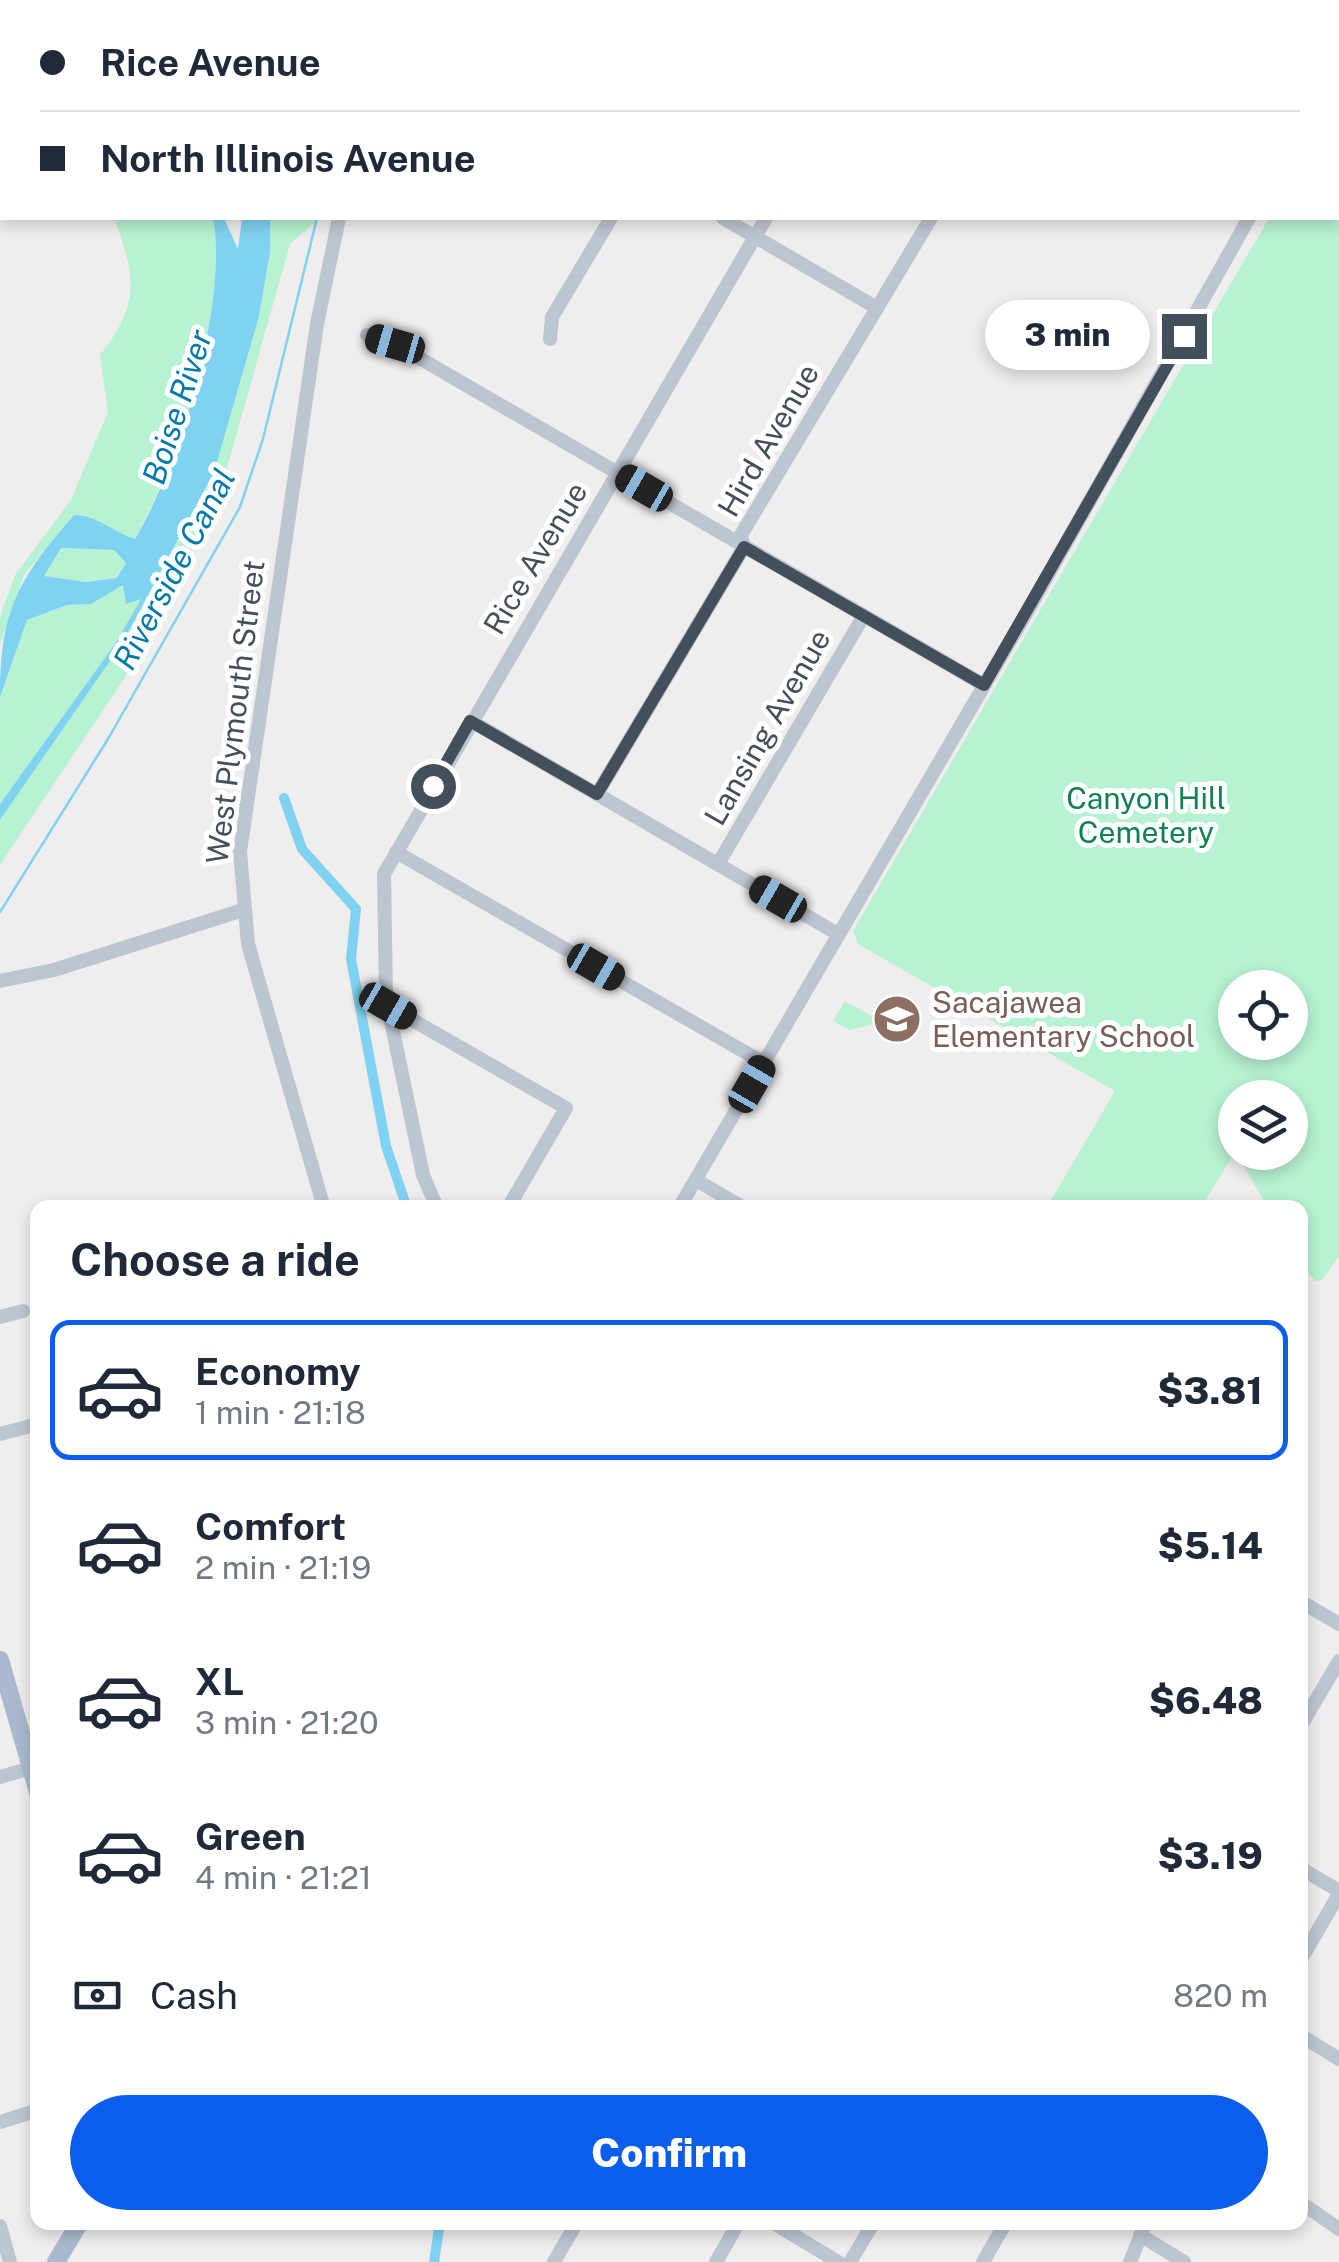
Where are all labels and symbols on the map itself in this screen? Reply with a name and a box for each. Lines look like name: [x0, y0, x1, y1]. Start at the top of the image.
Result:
callout: 3 min: [984, 301, 1149, 371]
route end: [1162, 314, 1207, 359]
car: [362, 321, 428, 367]
water label: Boise River: [135, 324, 220, 489]
street label: Hird Avenue: [710, 357, 826, 523]
car: [611, 460, 677, 516]
water label: Riverside Canal: [105, 462, 243, 676]
street label: Rice Avenue: [476, 476, 594, 640]
street label: West Plymouth Street: [199, 558, 271, 866]
street label: Lansing Avenue: [696, 623, 838, 831]
route start: [411, 764, 456, 809]
park label: Canyon Hill Cemetery: [1066, 780, 1226, 850]
car: [745, 871, 811, 927]
car: [563, 939, 629, 995]
car: [355, 978, 421, 1034]
place label: Sacajawea Elementary School: [932, 984, 1195, 1054]
school or university icon: Sacajawea Elementary School: [871, 993, 923, 1045]
car: [724, 1051, 780, 1117]

